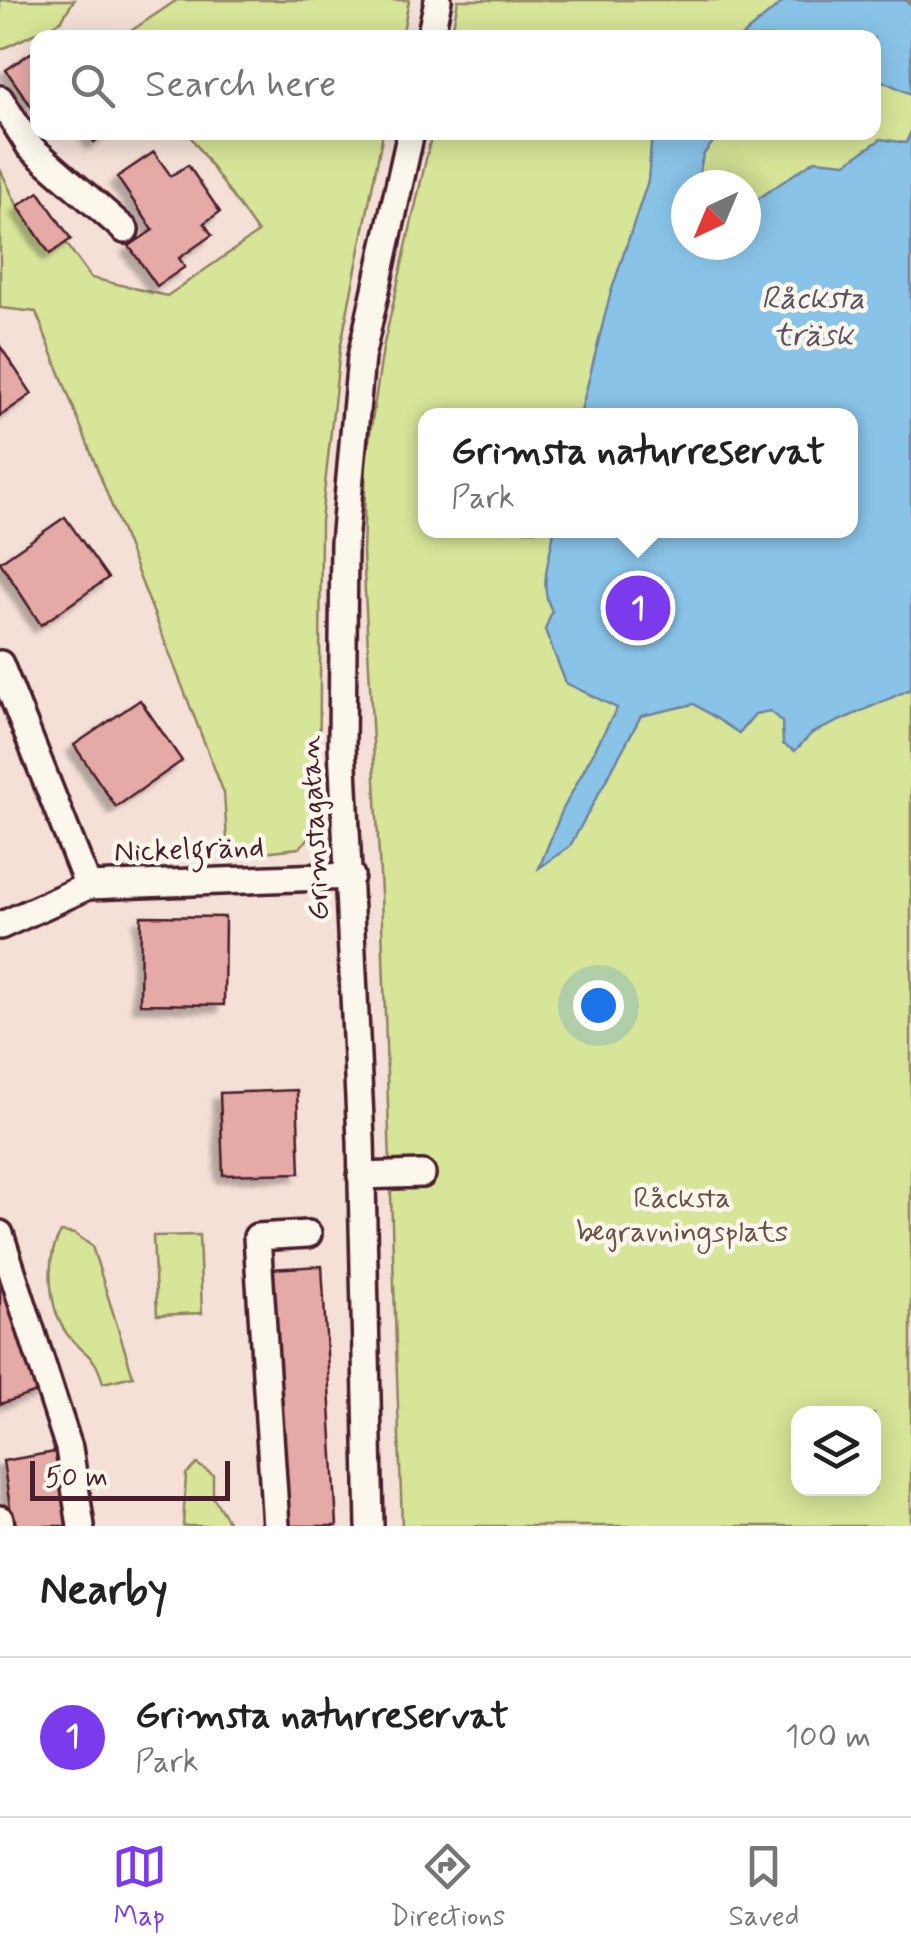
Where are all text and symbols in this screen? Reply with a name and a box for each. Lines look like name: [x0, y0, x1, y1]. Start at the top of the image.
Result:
search box: [30, 30, 881, 140]
icon: search: [65, 58, 120, 113]
text: Search here: [145, 61, 336, 110]
north arrow: [671, 170, 761, 260]
water label: Råcksta träsk: [761, 278, 865, 357]
popup: [418, 408, 858, 538]
text: Grimsta naturreservat: [451, 428, 825, 477]
text: Park: [451, 477, 515, 519]
pin: 1: [606, 570, 670, 646]
street label: Grimstagatan: [291, 734, 339, 922]
street label: Nickelgränd: [113, 828, 265, 875]
your location: [573, 980, 624, 1031]
park label: Råcksta begravningsplats: [576, 1179, 788, 1254]
map controls: [791, 1406, 881, 1496]
button: layers: [791, 1406, 881, 1496]
scale bar: [30, 1456, 230, 1500]
text: 50 m: [45, 1460, 108, 1497]
text: Nearby: [40, 1564, 168, 1619]
text: Grimsta naturreservat: [135, 1692, 509, 1741]
text: 1: [65, 1716, 80, 1758]
text: 100 m: [785, 1716, 871, 1758]
text: Park: [135, 1741, 199, 1783]
tab: Map: [112, 1839, 167, 1936]
tab: Directions: [390, 1839, 505, 1936]
tab: Saved: [729, 1839, 799, 1936]

